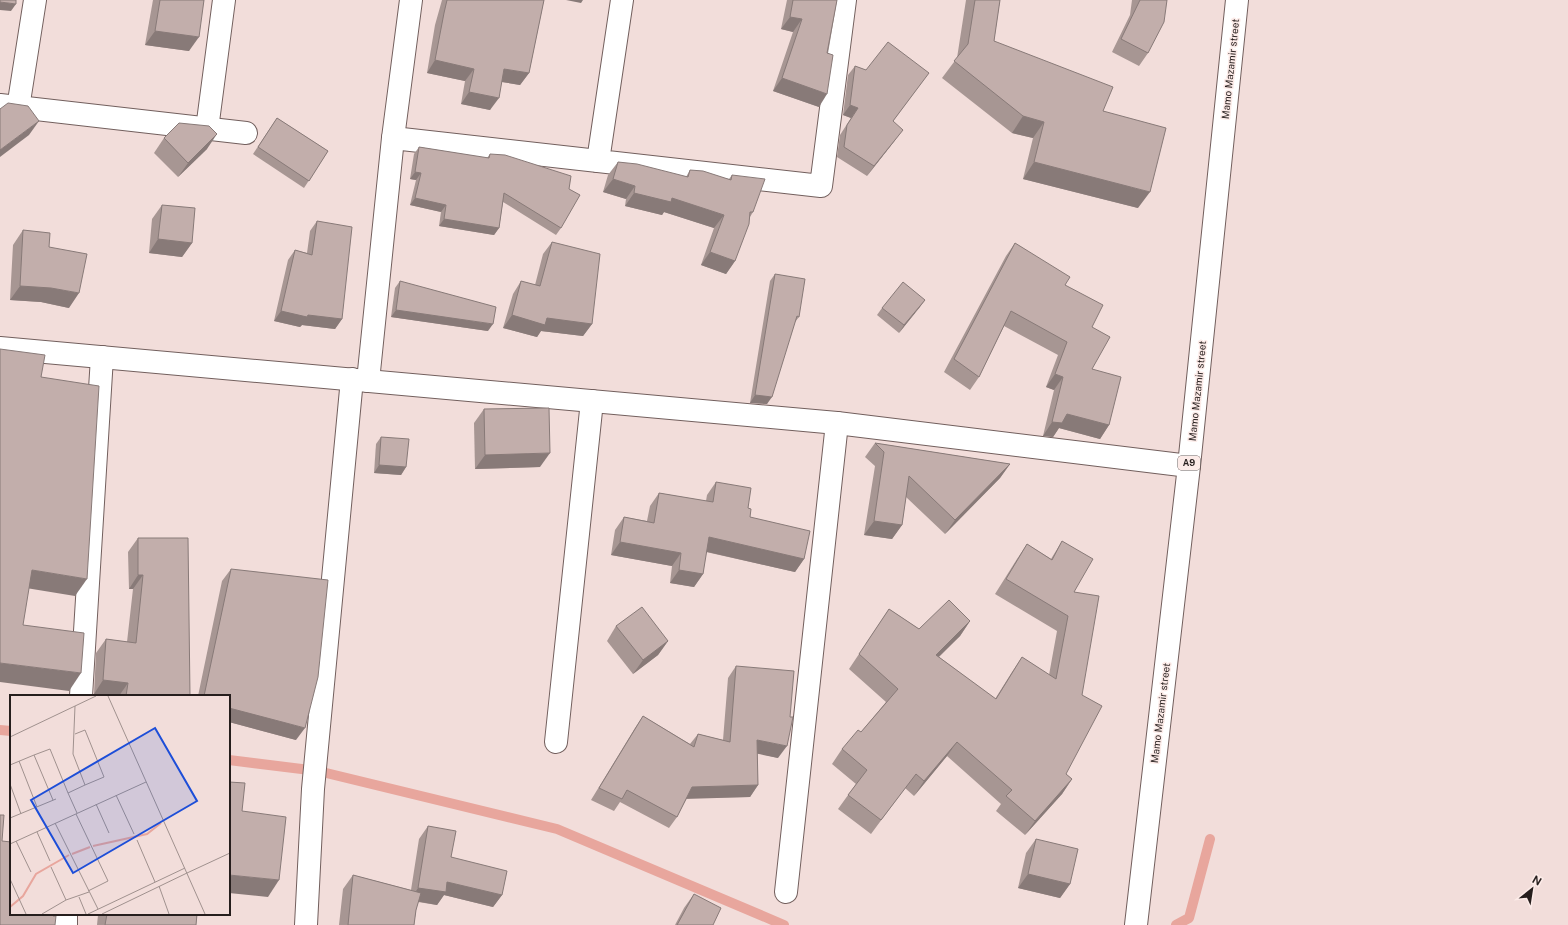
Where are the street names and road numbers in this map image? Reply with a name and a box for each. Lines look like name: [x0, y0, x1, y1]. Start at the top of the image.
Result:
street label: Mamo Mazamir street: [1219, 18, 1241, 120]
street label: Mamo Mazamir street: [1186, 340, 1208, 442]
road number: A9: [1178, 456, 1200, 470]
street label: Mamo Mazamir street: [1148, 662, 1172, 764]

